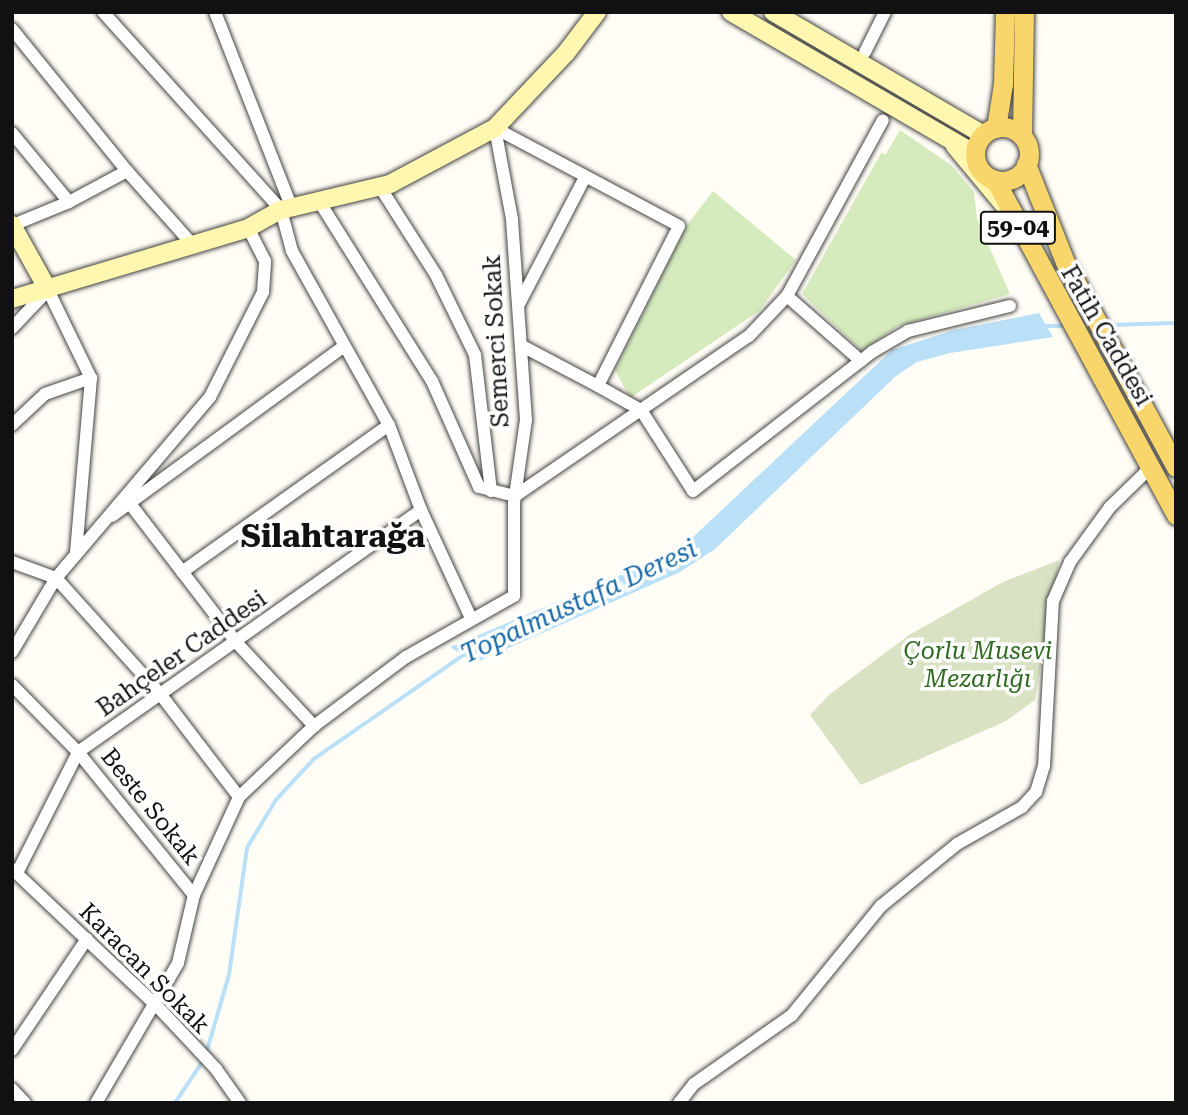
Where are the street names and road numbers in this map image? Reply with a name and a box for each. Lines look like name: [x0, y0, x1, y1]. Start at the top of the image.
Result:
road number: 59-04: [979, 208, 1056, 247]
street label: Semerci Sokak: [478, 254, 516, 428]
street label: Fatih Caddesi: [1054, 261, 1158, 411]
street label: Bahçeler Caddesi: [92, 585, 272, 723]
street label: Beste Sokak: [94, 743, 206, 871]
street label: Karacan Sokak: [73, 898, 215, 1040]

